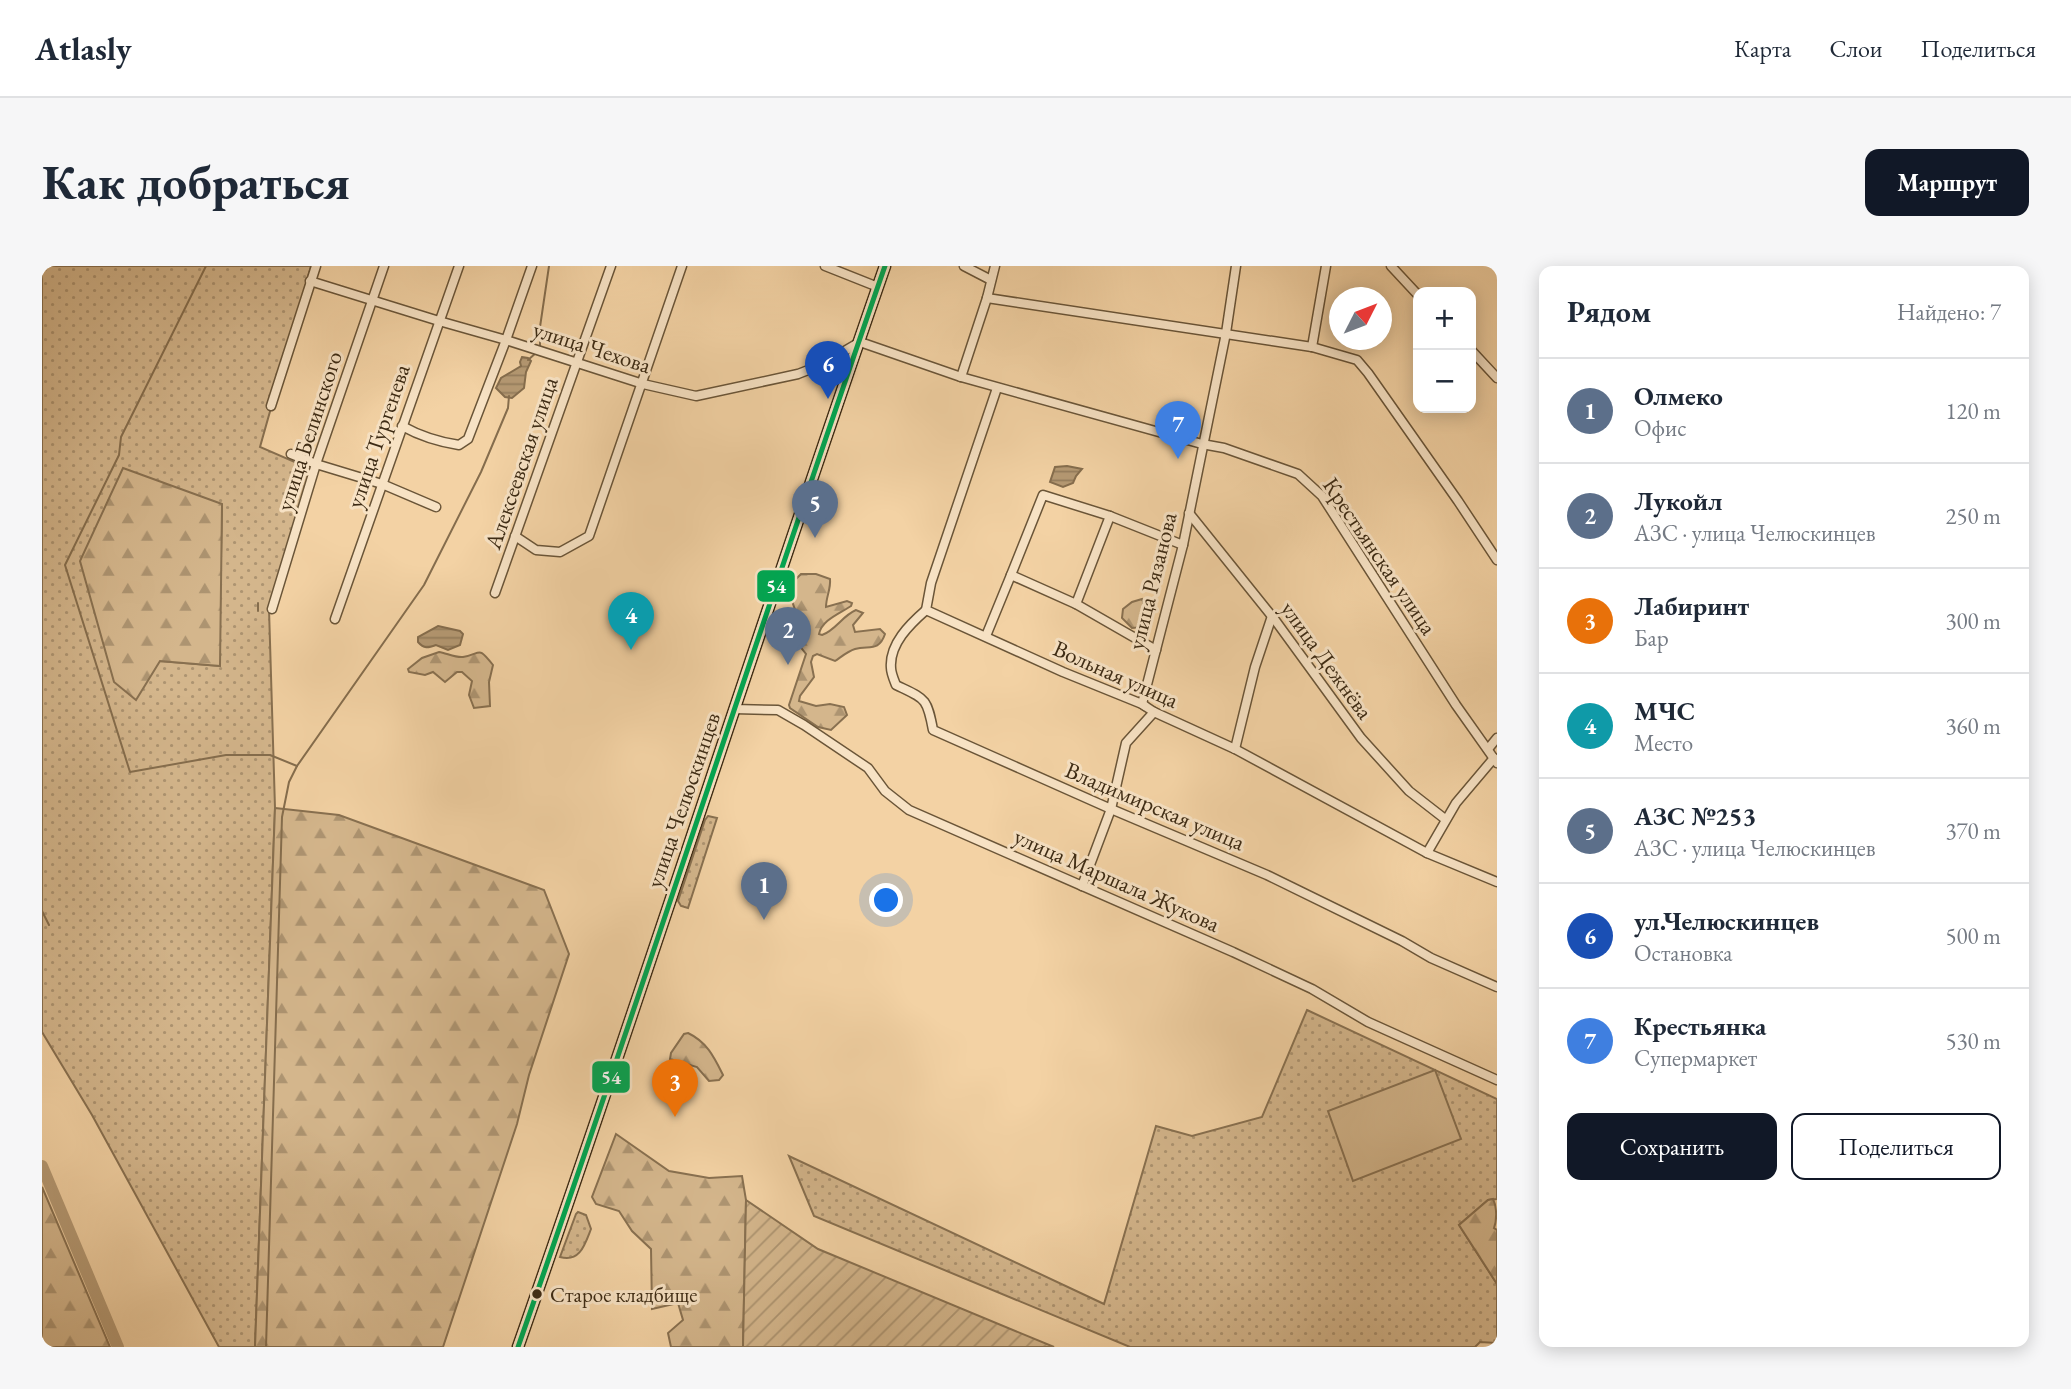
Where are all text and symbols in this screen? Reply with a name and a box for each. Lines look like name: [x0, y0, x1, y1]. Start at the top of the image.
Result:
text: Atlasly: [35, 27, 132, 70]
text: Карта: [1734, 33, 1791, 64]
text: Слои: [1829, 33, 1883, 64]
text: Поделиться: [1921, 33, 2036, 64]
button: Маршрут: [1865, 149, 2029, 216]
text: Как добраться: [42, 150, 350, 214]
north arrow: [1329, 287, 1392, 350]
map controls: [1413, 287, 1476, 413]
button: +: [1413, 287, 1476, 350]
text: Рядом: [1567, 292, 1651, 331]
text: Найдено: 7: [1897, 297, 2001, 327]
street label: улица Чехова: [529, 314, 656, 380]
pin: 6: [805, 341, 851, 399]
street label: улица Белинского: [269, 347, 349, 515]
button: −: [1413, 350, 1476, 413]
street label: улица Тургенева: [339, 359, 417, 512]
street label: Алексеевская улица: [477, 372, 565, 554]
text: Олмеко: [1634, 379, 1723, 413]
text: 1: [1584, 396, 1596, 426]
text: 120 m: [1945, 396, 2001, 426]
pin: 7: [1155, 401, 1201, 459]
text: Офис: [1634, 413, 1687, 443]
street label: Крестьянская улица: [1316, 471, 1444, 641]
pin: 5: [792, 480, 838, 538]
text: Лукойл: [1634, 484, 1722, 518]
text: 2: [1584, 501, 1596, 531]
text: 250 m: [1945, 501, 2001, 531]
street label: улица Рязанова: [1120, 508, 1184, 653]
text: АЗС · улица Челюскинцев: [1634, 518, 1876, 548]
line badge: 54: [756, 569, 796, 603]
text: 54: [766, 574, 787, 599]
text: Лабиринт: [1634, 589, 1749, 623]
pin: 4: [608, 592, 654, 650]
street label: улица Дежнёва: [1274, 595, 1381, 726]
text: 3: [1584, 606, 1596, 636]
text: 300 m: [1945, 606, 2001, 636]
pin: 2: [765, 607, 811, 665]
text: Бар: [1634, 623, 1669, 653]
street label: Вольная улица: [1049, 633, 1184, 715]
text: МЧС: [1634, 694, 1695, 728]
street label: улица Челюскинцев: [639, 708, 727, 892]
text: 4: [1584, 711, 1596, 741]
text: 360 m: [1945, 711, 2001, 741]
text: Место: [1634, 728, 1693, 758]
street label: Владимирская улица: [1061, 755, 1250, 858]
text: АЗС №253: [1634, 799, 1756, 833]
text: 5: [1584, 816, 1596, 846]
text: 370 m: [1945, 816, 2001, 846]
street label: улица Маршала Жукова: [1009, 821, 1225, 939]
text: АЗС · улица Челюскинцев: [1634, 833, 1876, 863]
pin: 1: [741, 862, 787, 920]
your location: [869, 883, 903, 917]
text: ул.Челюскинцев: [1634, 904, 1819, 938]
text: 6: [1584, 921, 1596, 951]
text: 500 m: [1945, 921, 2001, 951]
text: Остановка: [1634, 938, 1732, 968]
text: Крестьянка: [1634, 1009, 1766, 1043]
text: 7: [1584, 1026, 1596, 1056]
text: 530 m: [1945, 1026, 2001, 1056]
text: Супермаркет: [1634, 1043, 1757, 1073]
pin: 3: [652, 1059, 698, 1117]
line badge: 54: [591, 1060, 631, 1094]
text: 54: [601, 1065, 622, 1090]
button: Сохранить: [1567, 1113, 1777, 1180]
button: Поделиться: [1791, 1113, 2001, 1180]
place label: Старое кладбище: [550, 1281, 697, 1308]
marker: Старое кладбище: [530, 1287, 544, 1301]

